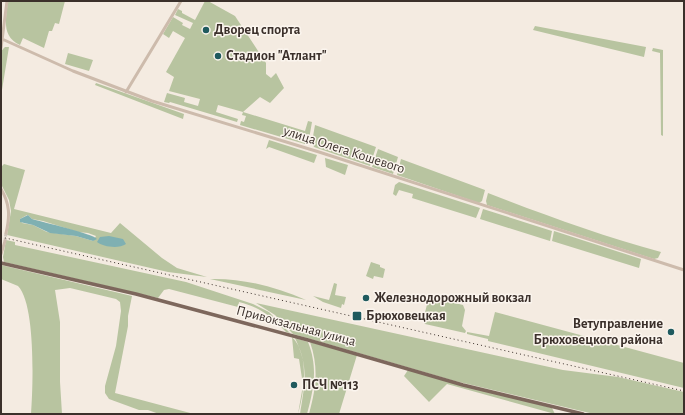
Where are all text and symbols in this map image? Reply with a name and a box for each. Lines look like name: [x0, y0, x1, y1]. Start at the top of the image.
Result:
place label: Дворец спорта: [214, 23, 301, 37]
marker: Дворец спорта: [201, 25, 211, 35]
place label: Стадион "Атлант": [226, 49, 327, 63]
marker: Стадион "Атлант": [213, 51, 223, 61]
street label: улица Олега Кошевого: [281, 123, 407, 176]
place label: Железнодорожный вокзал: [374, 291, 532, 305]
marker: Железнодорожный вокзал: [361, 293, 371, 303]
street label: Привокзальная улица: [235, 303, 358, 349]
place label: Брюховецкая: [366, 309, 446, 323]
marker: Брюховецкая: [351, 310, 363, 322]
place label: Ветуправление Брюховецкого района: [533, 317, 663, 347]
marker: Ветуправление Брюховецкого района: [666, 327, 676, 337]
place label: ПСЧ №113: [302, 378, 359, 392]
marker: ПСЧ №113: [289, 380, 299, 390]

